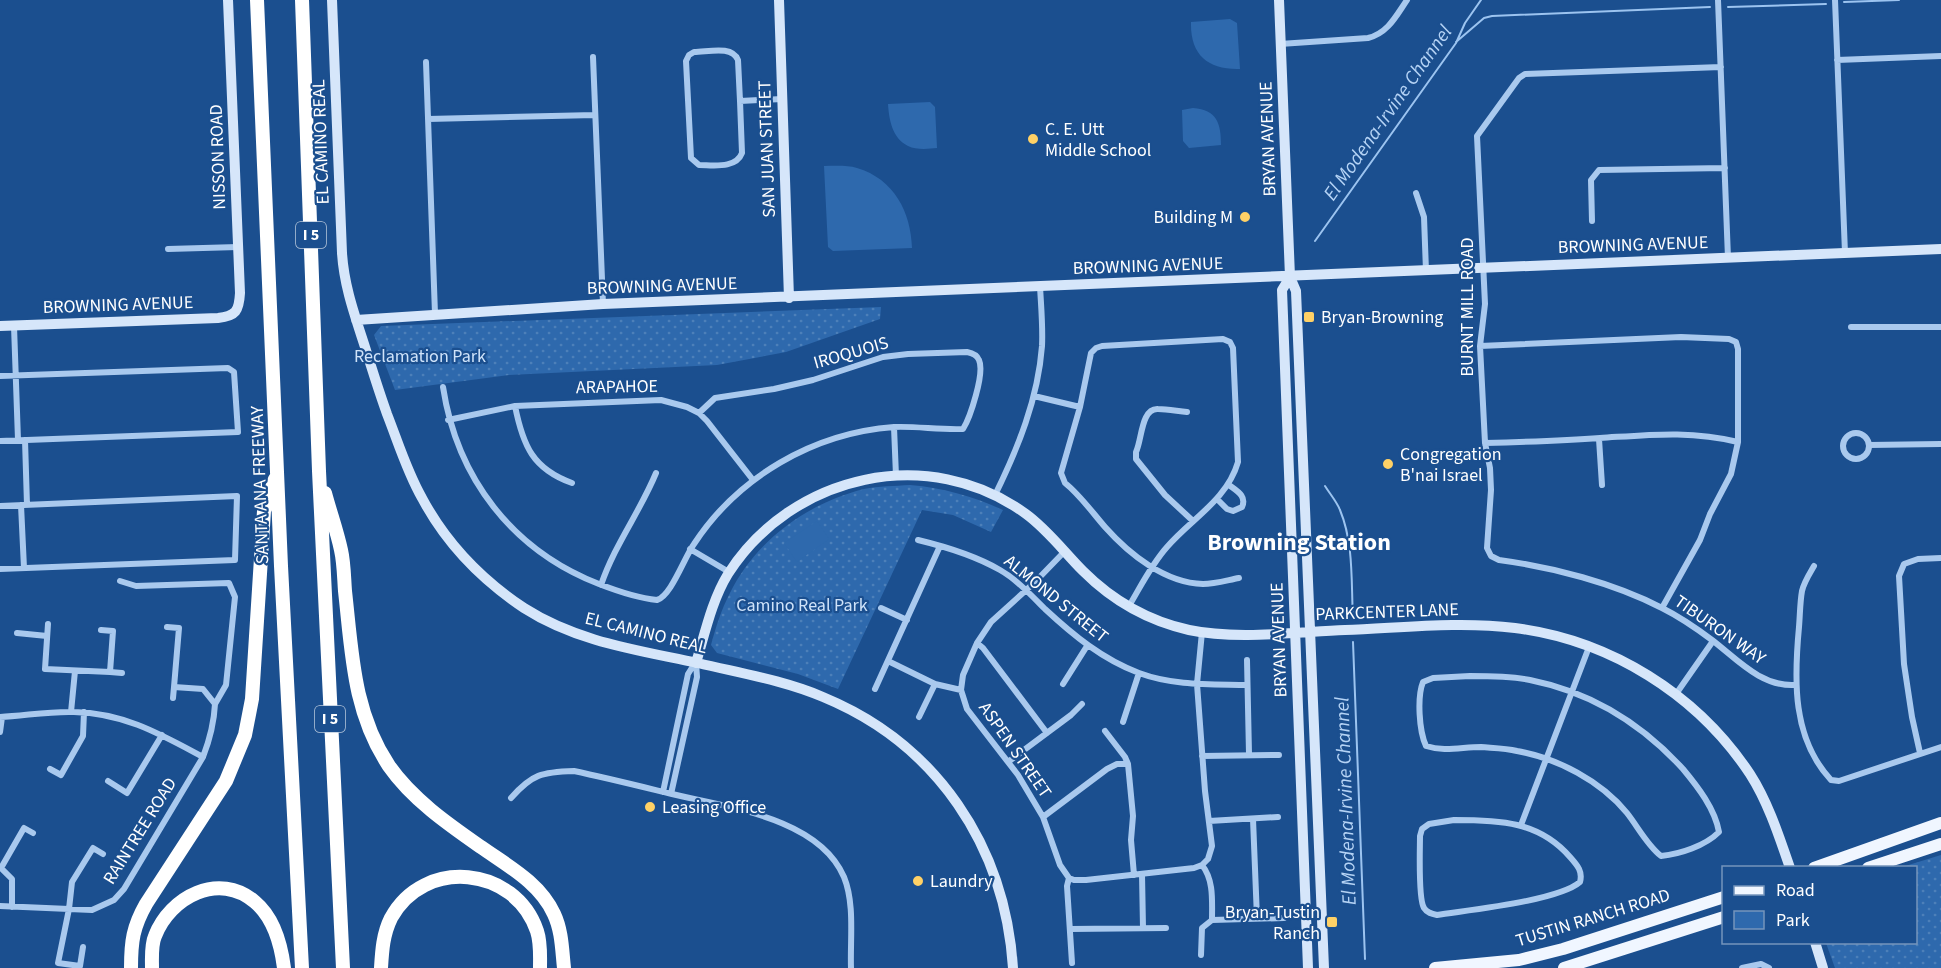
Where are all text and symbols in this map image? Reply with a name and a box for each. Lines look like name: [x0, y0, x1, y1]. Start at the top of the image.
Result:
water label: El Modena-Irvine Channel: [1317, 20, 1459, 206]
street label: EL CAMINO REAL: [306, 79, 336, 205]
street label: SAN JUAN STREET: [752, 80, 782, 218]
street label: BRYAN AVENUE: [1253, 81, 1283, 197]
street label: NISSON ROAD: [204, 104, 232, 210]
place label: C. E. Utt Middle School: [1045, 117, 1151, 163]
marker: C. E. Utt Middle School: [1026, 132, 1040, 146]
place label: Building M: [1154, 205, 1233, 230]
marker: Building M: [1238, 210, 1252, 224]
road number: I 5: [296, 222, 326, 248]
street label: BROWNING AVENUE: [1557, 230, 1709, 260]
street label: BURNT MILL ROAD: [1455, 237, 1480, 377]
street label: BROWNING AVENUE: [1072, 251, 1224, 281]
street label: BROWNING AVENUE: [586, 271, 738, 301]
street label: BROWNING AVENUE: [42, 290, 194, 320]
place label: Bryan-Browning: [1321, 305, 1443, 330]
marker: Bryan-Browning: [1302, 310, 1316, 324]
street label: IROQUOIS: [811, 330, 891, 376]
park label: Reclamation Park: [354, 344, 486, 369]
street label: ARAPAHOE: [576, 374, 658, 400]
street label: SANTA ANA FREEWAY: [245, 405, 275, 565]
place label: Congregation B'nai Israel: [1400, 442, 1502, 488]
marker: Congregation B'nai Israel: [1381, 457, 1395, 471]
district label: Browning Station: [1207, 525, 1391, 560]
street label: ALMOND STREET: [999, 549, 1114, 649]
street label: BRYAN AVENUE: [1264, 582, 1294, 698]
street label: TIBURON WAY: [1669, 589, 1771, 671]
park label: Camino Real Park: [736, 593, 868, 618]
street label: PARKCENTER LANE: [1315, 597, 1459, 627]
street label: EL CAMINO REAL: [582, 606, 710, 660]
water label: El Modena-Irvine Channel: [1328, 696, 1364, 906]
street label: ASPEN STREET: [973, 697, 1058, 803]
road number: I 5: [315, 706, 345, 732]
street label: RAINTREE ROAD: [97, 773, 183, 889]
place label: Leasing Office: [662, 795, 766, 820]
marker: Leasing Office: [643, 800, 657, 814]
legend: [1722, 866, 1917, 944]
place label: Laundry: [930, 869, 993, 894]
marker: Laundry: [911, 874, 925, 888]
text: Road: [1776, 878, 1815, 903]
street label: TUSTIN RANCH ROAD: [1513, 883, 1673, 953]
place label: Bryan-Tustin Ranch: [1225, 900, 1320, 946]
text: Park: [1776, 908, 1810, 933]
marker: Bryan-Tustin Ranch: [1325, 915, 1339, 929]

